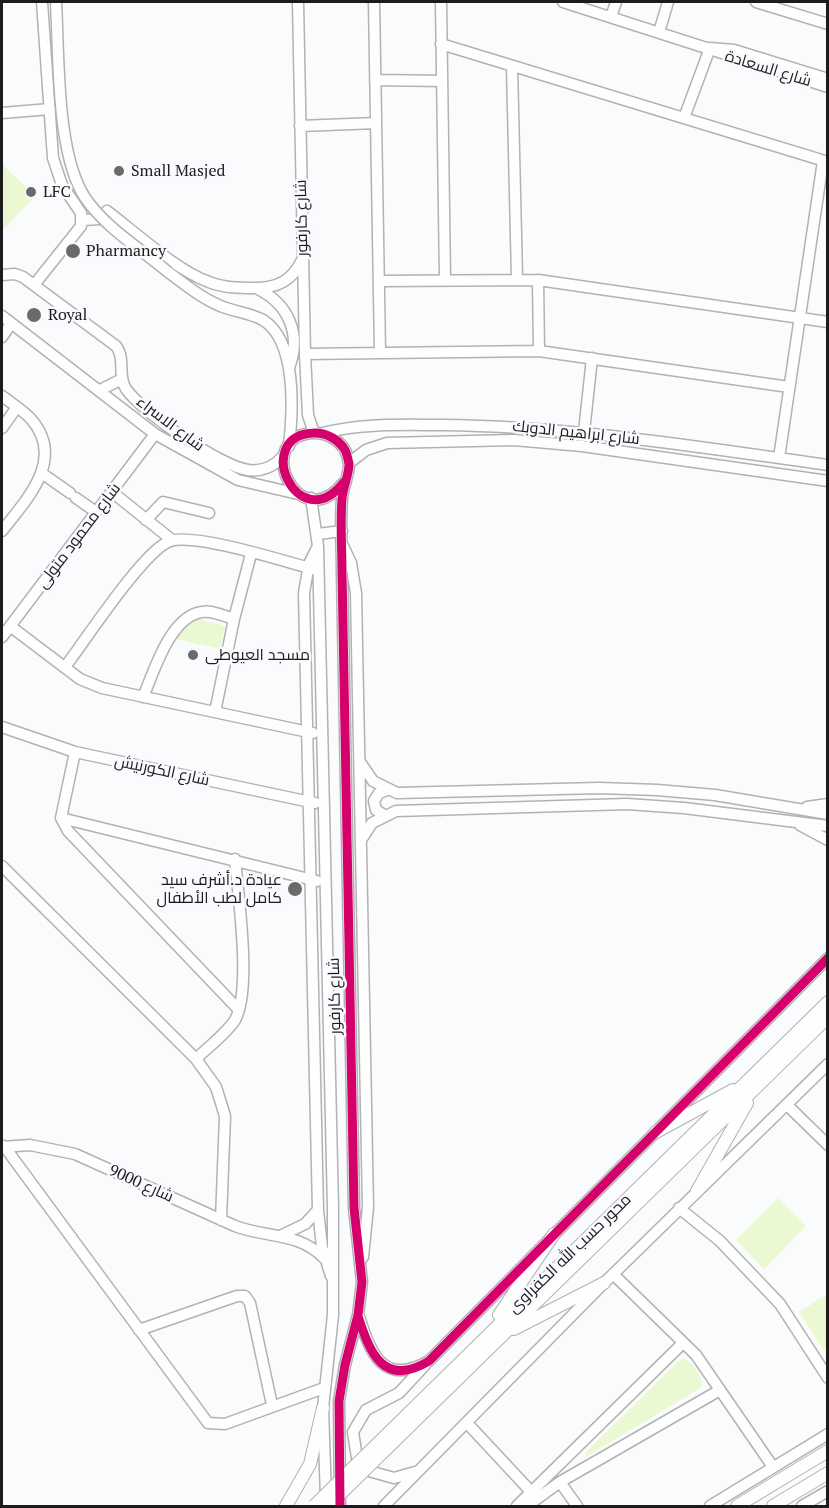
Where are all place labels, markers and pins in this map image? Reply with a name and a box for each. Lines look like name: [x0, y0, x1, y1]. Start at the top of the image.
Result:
place label: Small Masjed: [131, 161, 225, 181]
marker: Small Masjed: [112, 164, 126, 178]
place label: LFC: [43, 182, 71, 202]
marker: LFC: [24, 185, 38, 199]
place label: Pharmancy: [86, 241, 166, 261]
marker: Pharmancy: [64, 242, 82, 260]
place label: Royal: [48, 305, 87, 325]
marker: Royal: [25, 306, 43, 324]
place label: مسجد العيوطى: [205, 645, 310, 665]
marker: مسجد العيوطى: [186, 648, 200, 662]
place label: عيادة د.أشرف سيد كامل لطب الأطفال: [156, 870, 282, 908]
marker: عيادة د.أشرف سيد كامل لطب الأطفال: [286, 880, 304, 898]

